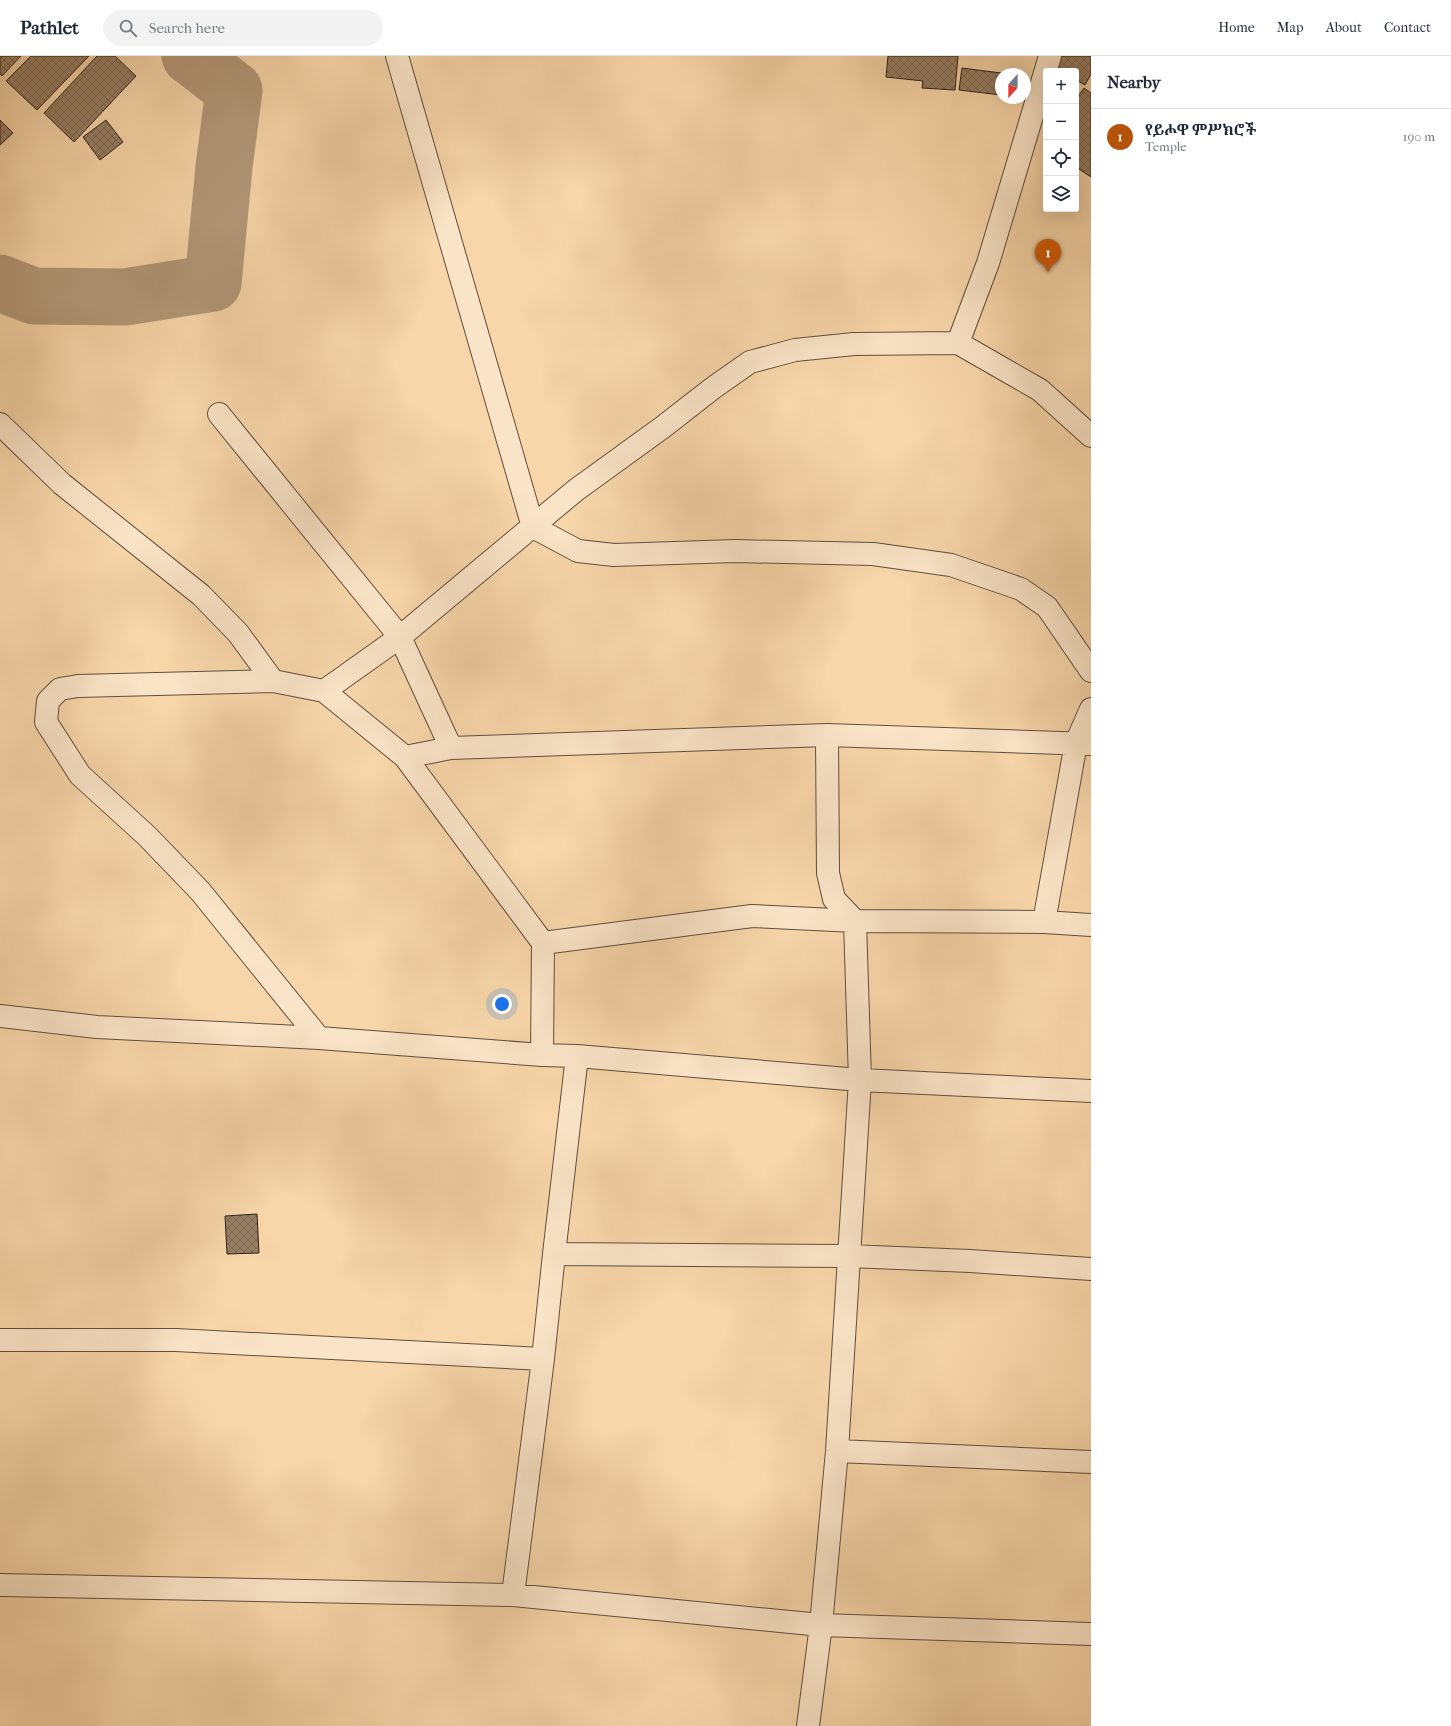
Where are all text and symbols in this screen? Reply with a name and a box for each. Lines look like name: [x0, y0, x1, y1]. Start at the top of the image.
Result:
search box: [103, 10, 383, 46]
text: Pathlet: [20, 17, 79, 39]
icon: search: [117, 17, 139, 39]
text: Search here: [149, 19, 225, 37]
text: Home: [1218, 19, 1255, 36]
text: Map: [1277, 19, 1304, 36]
text: About: [1326, 19, 1362, 36]
text: Contact: [1384, 19, 1431, 36]
north arrow: [995, 68, 1031, 104]
map controls: [1043, 68, 1079, 212]
button: +: [1043, 68, 1079, 104]
text: Nearby: [1107, 72, 1161, 92]
button: −: [1043, 104, 1079, 140]
text: የይሖዋ ምሥክሮች: [1145, 121, 1256, 139]
text: 1: [1118, 129, 1122, 144]
text: 190 m: [1403, 129, 1435, 144]
text: Temple: [1145, 139, 1187, 154]
button: locate: [1043, 140, 1079, 176]
button: layers: [1043, 176, 1079, 212]
pin: 1: [1035, 239, 1061, 272]
your location: [492, 994, 512, 1014]

